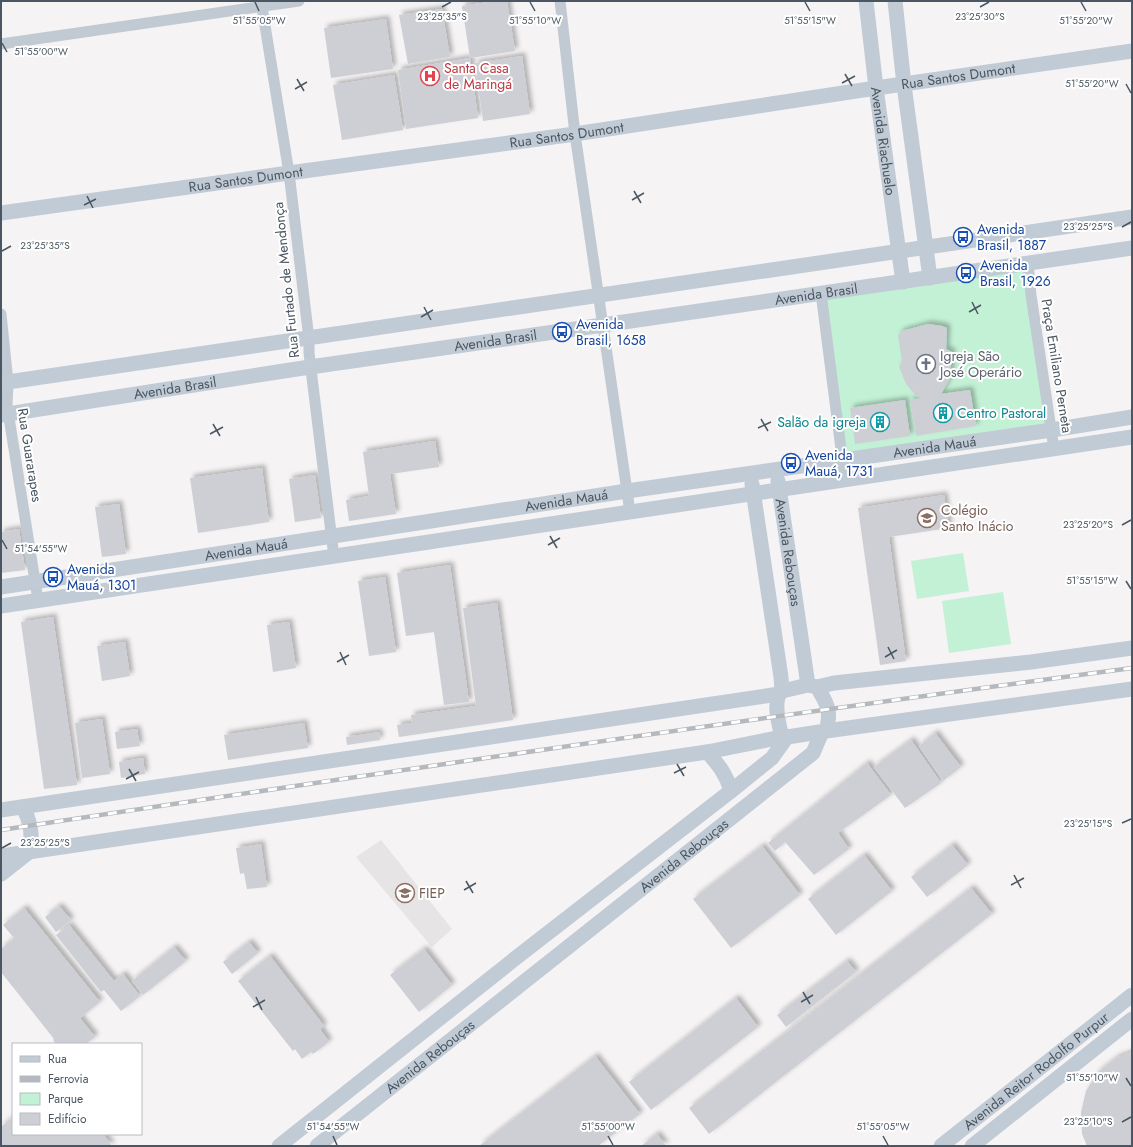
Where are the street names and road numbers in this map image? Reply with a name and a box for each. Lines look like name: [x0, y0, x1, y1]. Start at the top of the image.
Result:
street label: Rua Santos Dumont: [900, 58, 1017, 94]
street label: Avenida Riachuelo: [866, 85, 901, 197]
street label: Rua Santos Dumont: [508, 117, 626, 153]
street label: Rua Santos Dumont: [187, 161, 305, 197]
street label: Rua Furtado de Mendonça: [268, 201, 304, 359]
street label: Avenida Brasil: [773, 278, 859, 310]
street label: Praça Emiliano Perneta: [1037, 298, 1077, 434]
street label: Avenida Brasil: [453, 325, 538, 356]
street label: Avenida Brasil: [132, 372, 218, 404]
street label: Rua Guararapes: [13, 407, 47, 504]
street label: Avenida Mauá: [892, 431, 977, 463]
street label: Avenida Mauá: [523, 484, 609, 517]
street label: Avenida Rebouças: [771, 497, 806, 608]
street label: Avenida Mauá: [203, 533, 289, 566]
street label: Avenida Rebouças: [635, 814, 733, 897]
street label: Avenida Reitor Rodolfo Purpur: [959, 1007, 1113, 1135]
street label: Avenida Rebouças: [381, 1015, 479, 1098]

